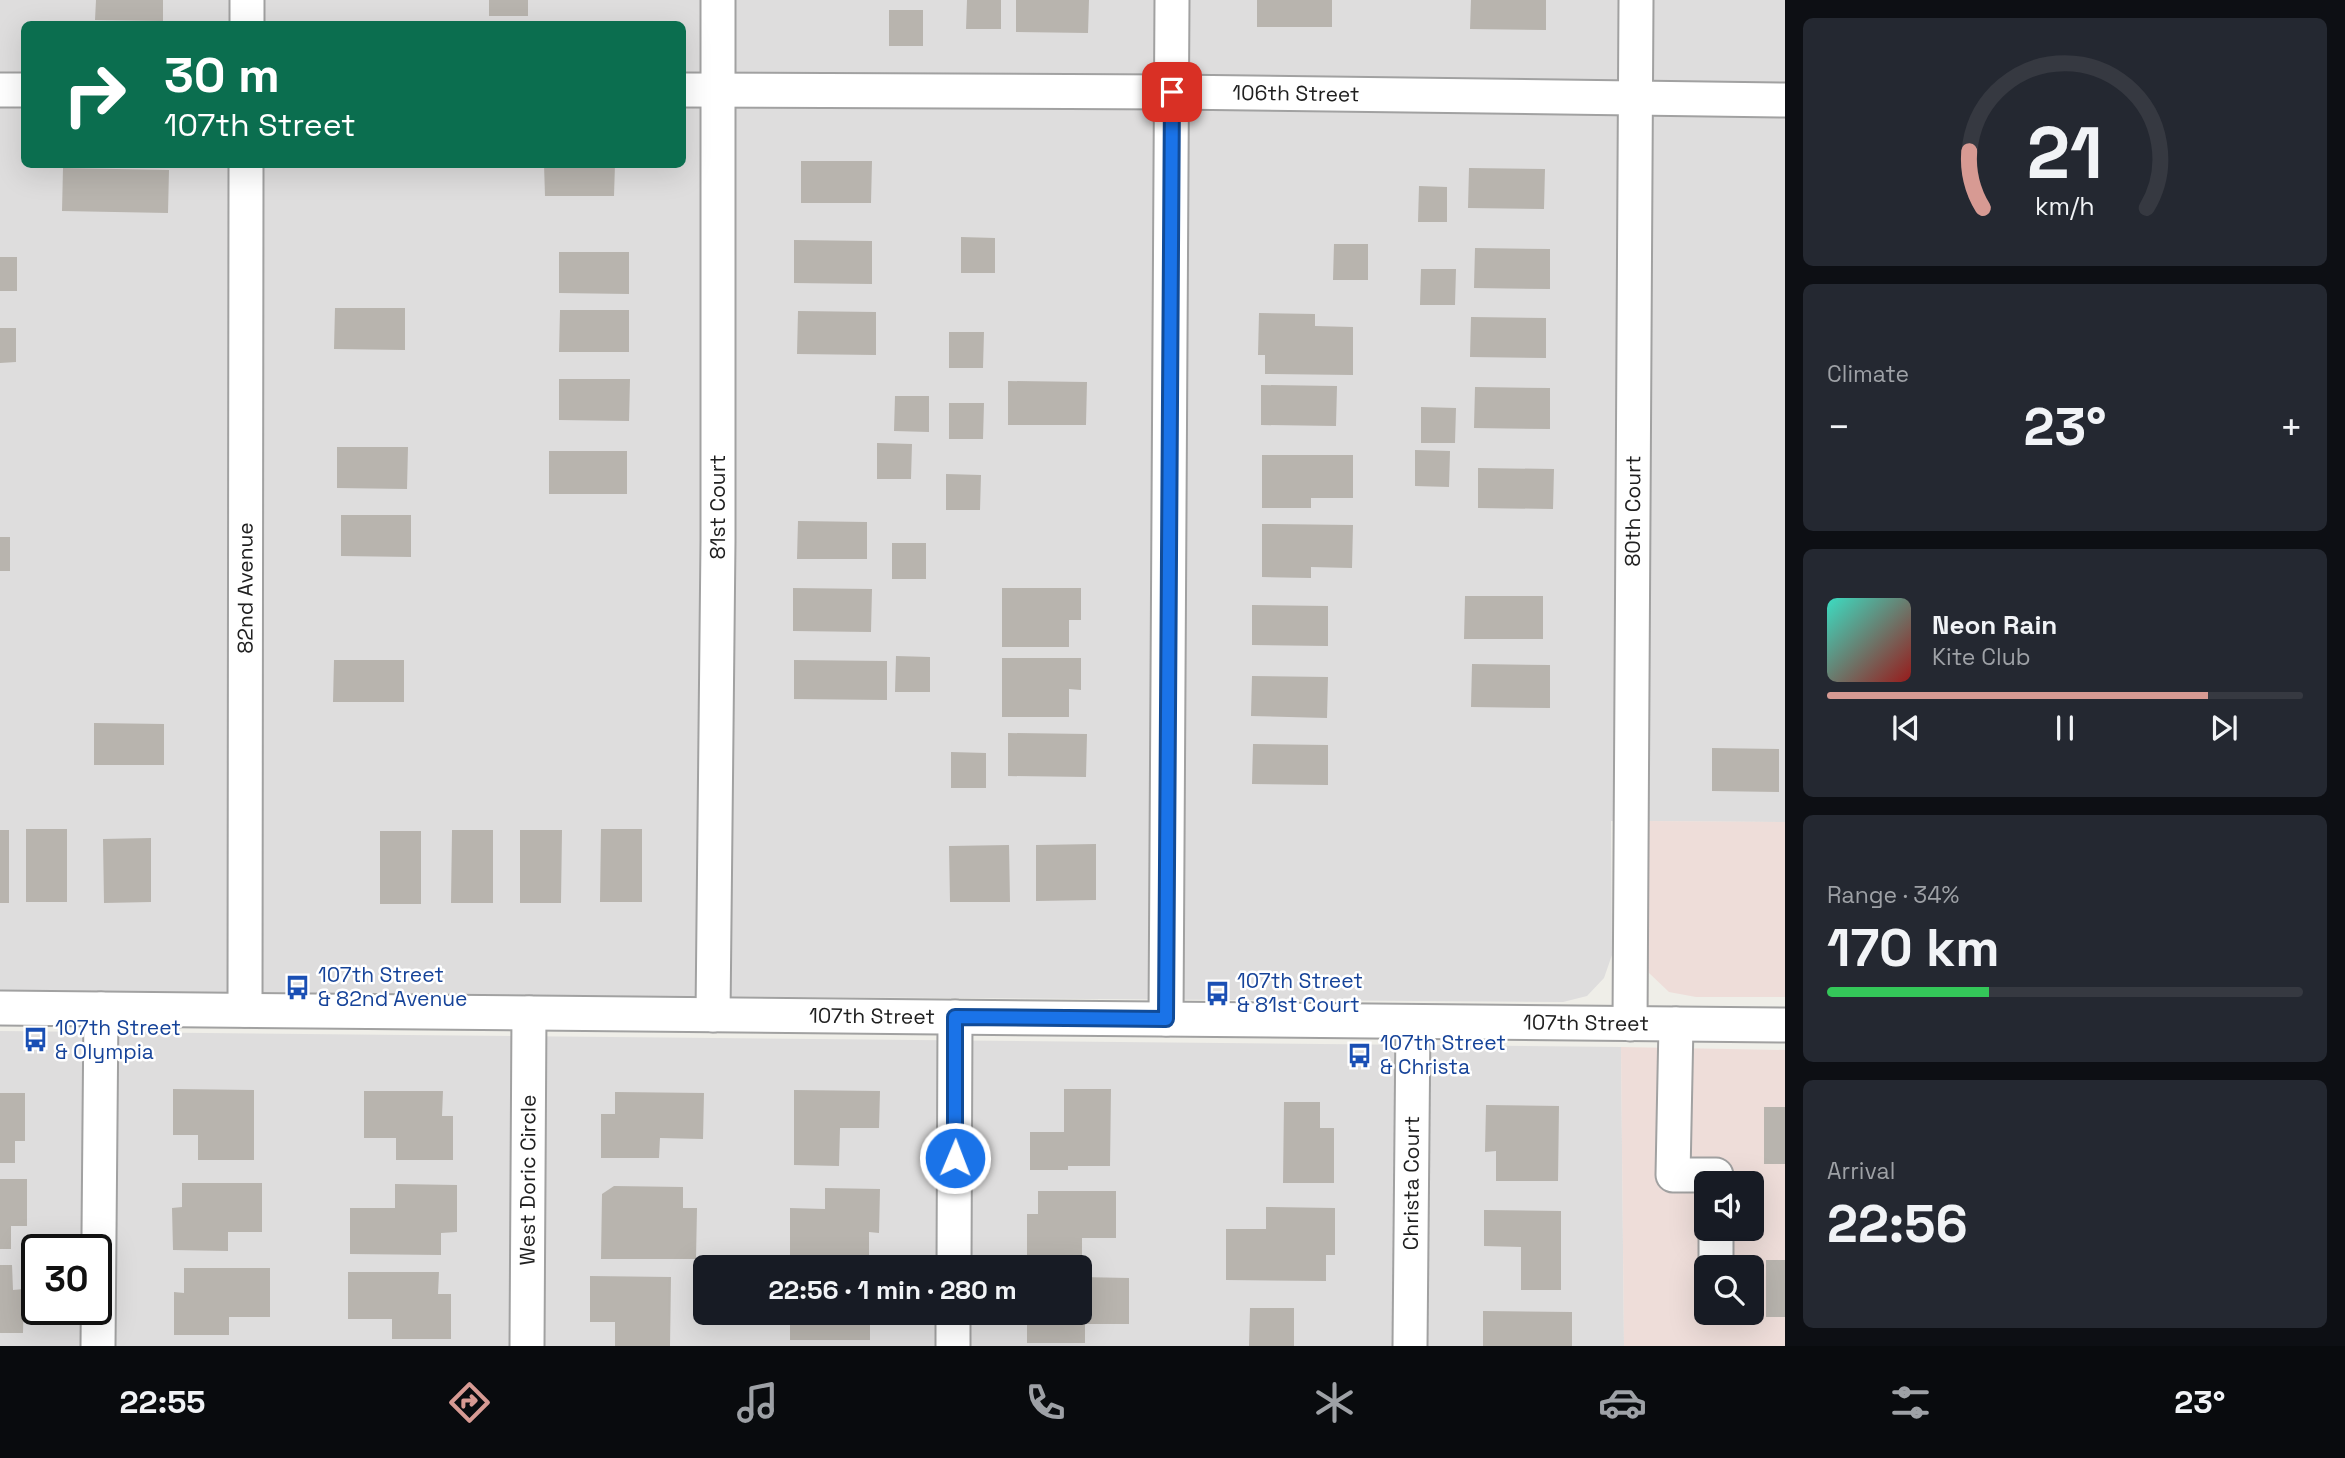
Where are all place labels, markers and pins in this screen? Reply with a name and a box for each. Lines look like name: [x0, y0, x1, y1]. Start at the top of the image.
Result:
pin: [1142, 62, 1202, 122]
place label: 107th Street & 82nd Avenue: [318, 961, 468, 1012]
place label: 107th Street & 81st Court: [1237, 967, 1363, 1018]
bus stop icon: 107th Street & 82nd Avenue: [284, 973, 312, 1001]
bus stop icon: 107th Street & 81st Court: [1203, 979, 1231, 1007]
place label: 107th Street & Olympia: [55, 1014, 181, 1065]
bus stop icon: 107th Street & Olympia: [21, 1026, 49, 1054]
place label: 107th Street & Christa: [1380, 1029, 1506, 1080]
bus stop icon: 107th Street & Christa: [1346, 1041, 1374, 1069]

